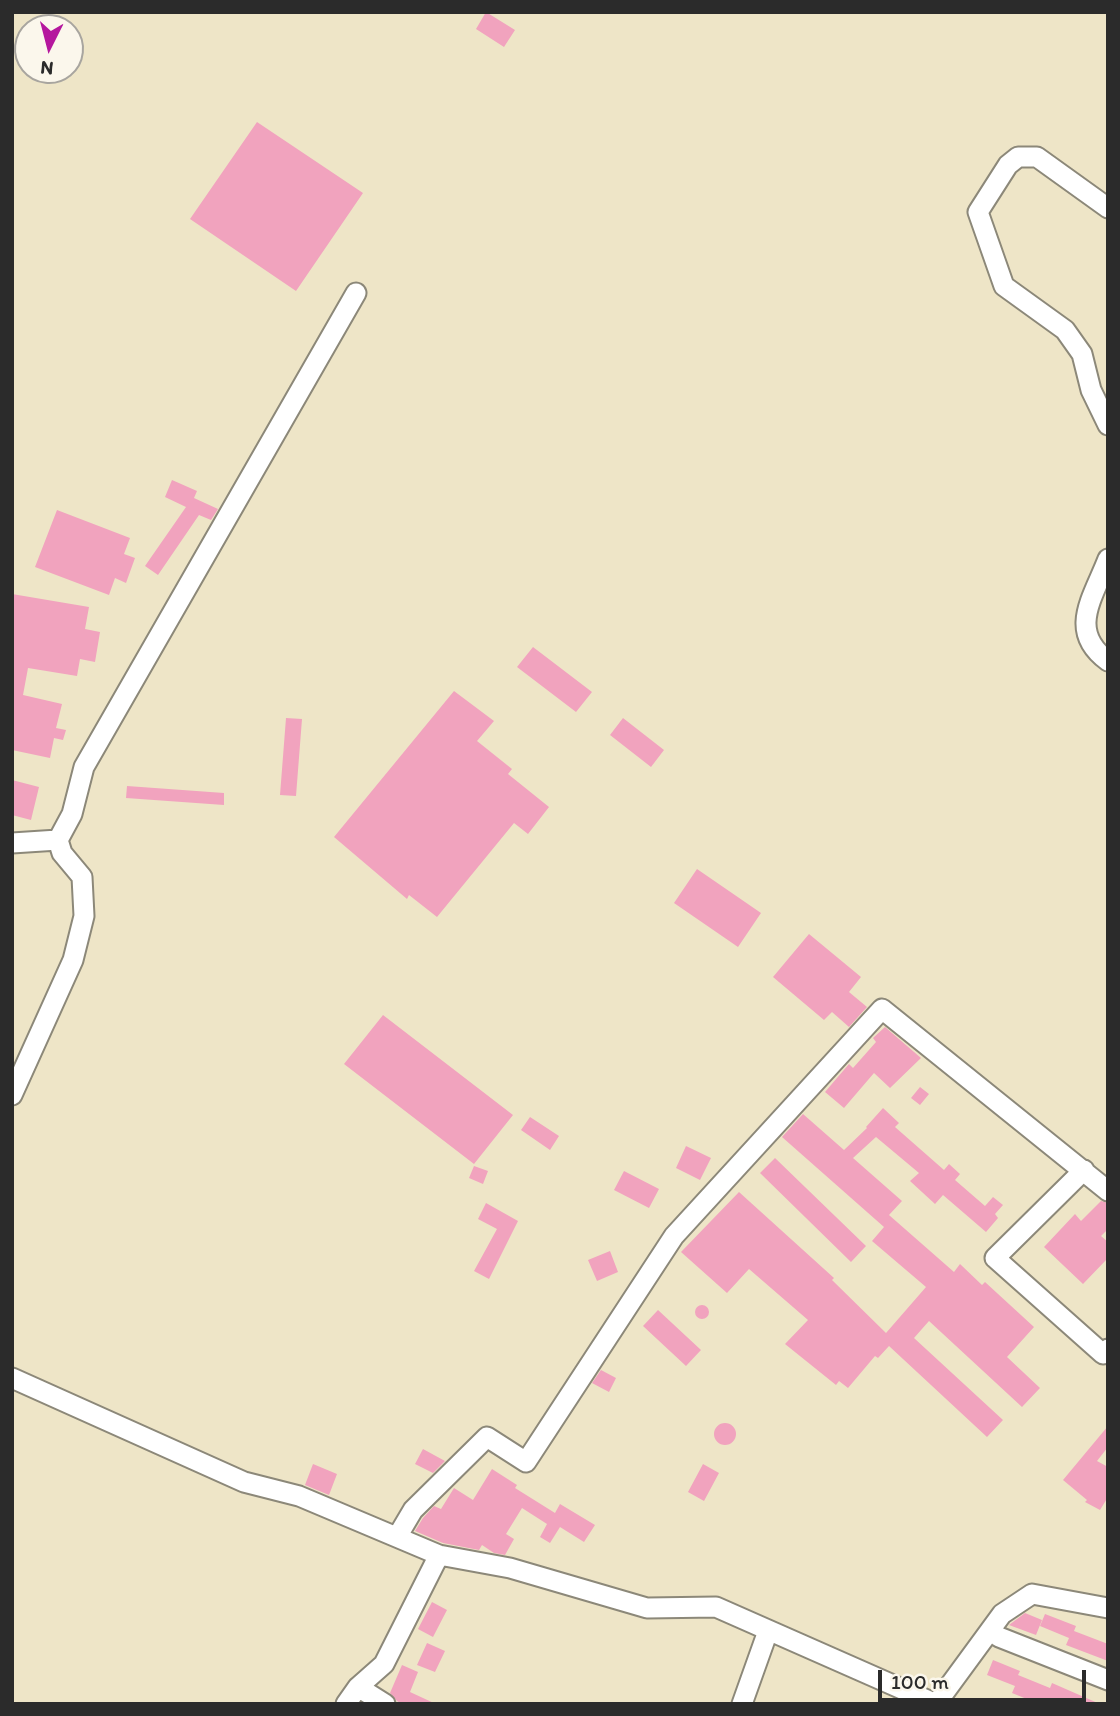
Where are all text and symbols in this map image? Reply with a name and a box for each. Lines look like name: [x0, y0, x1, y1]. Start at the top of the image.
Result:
north arrow: [14, 14, 84, 84]
text: N: [39, 56, 55, 81]
scale bar: [882, 1656, 1090, 1700]
text: 100 m: [891, 1669, 949, 1694]

